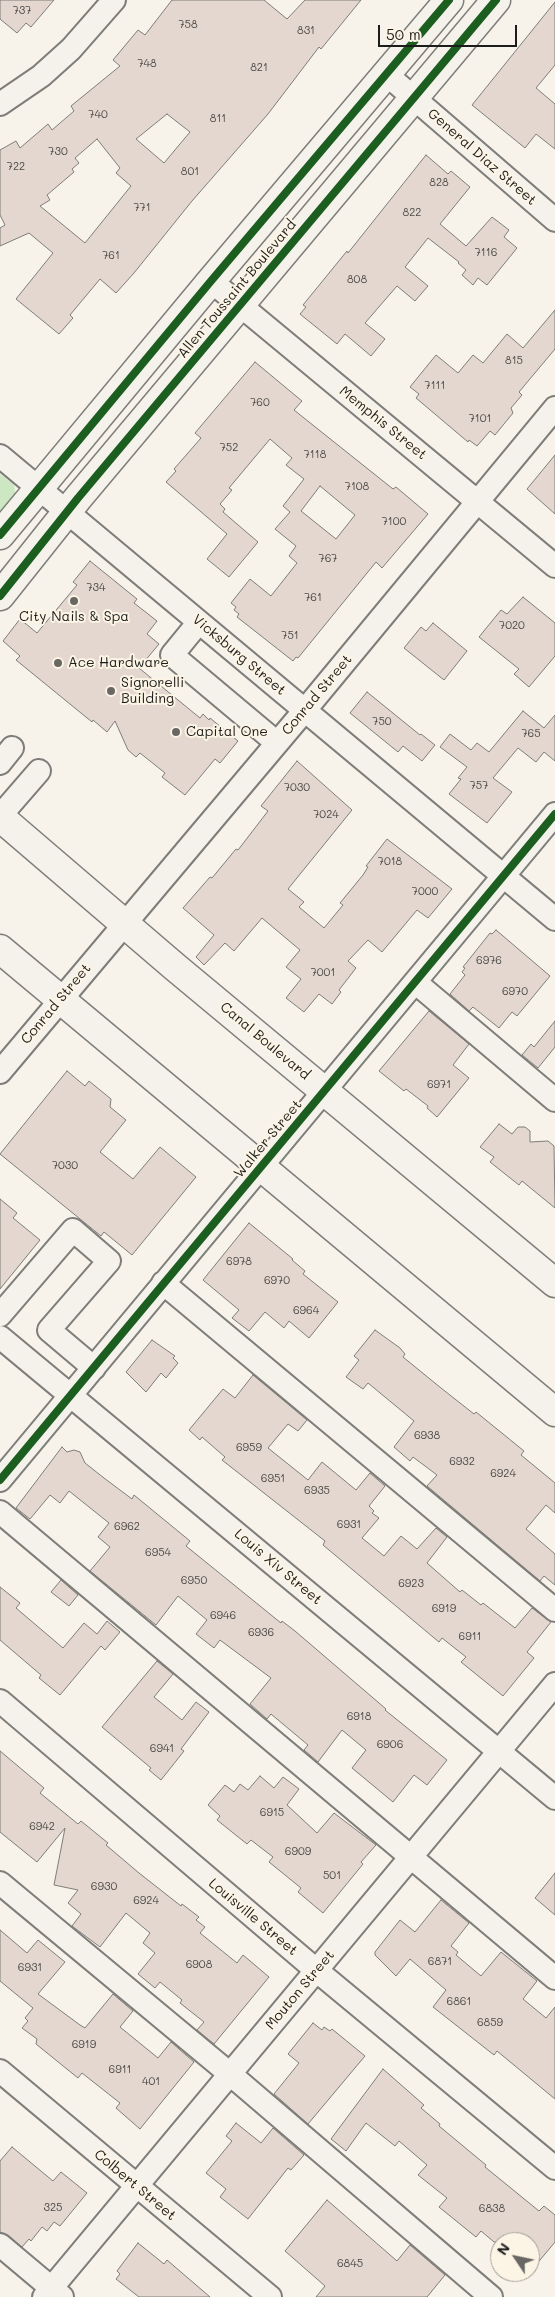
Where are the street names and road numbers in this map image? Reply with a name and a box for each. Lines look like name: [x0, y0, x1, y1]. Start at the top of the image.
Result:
street label: General Diaz Street: [424, 105, 540, 209]
street label: Allen Toussaint Boulevard: [174, 216, 300, 362]
street label: Memphis Street: [336, 383, 430, 463]
street label: Vicksburg Street: [189, 611, 289, 699]
street label: Conrad Street: [279, 651, 355, 739]
street label: Conrad Street: [18, 960, 94, 1048]
street label: Canal Boulevard: [217, 999, 313, 1083]
street label: Walker Street: [230, 1097, 306, 1181]
street label: Louis Xiv Street: [231, 1526, 325, 1608]
street label: Louisville Street: [205, 1875, 301, 1959]
street label: Mouton Street: [262, 1947, 338, 2033]
street label: Colbert Street: [91, 2146, 179, 2224]

